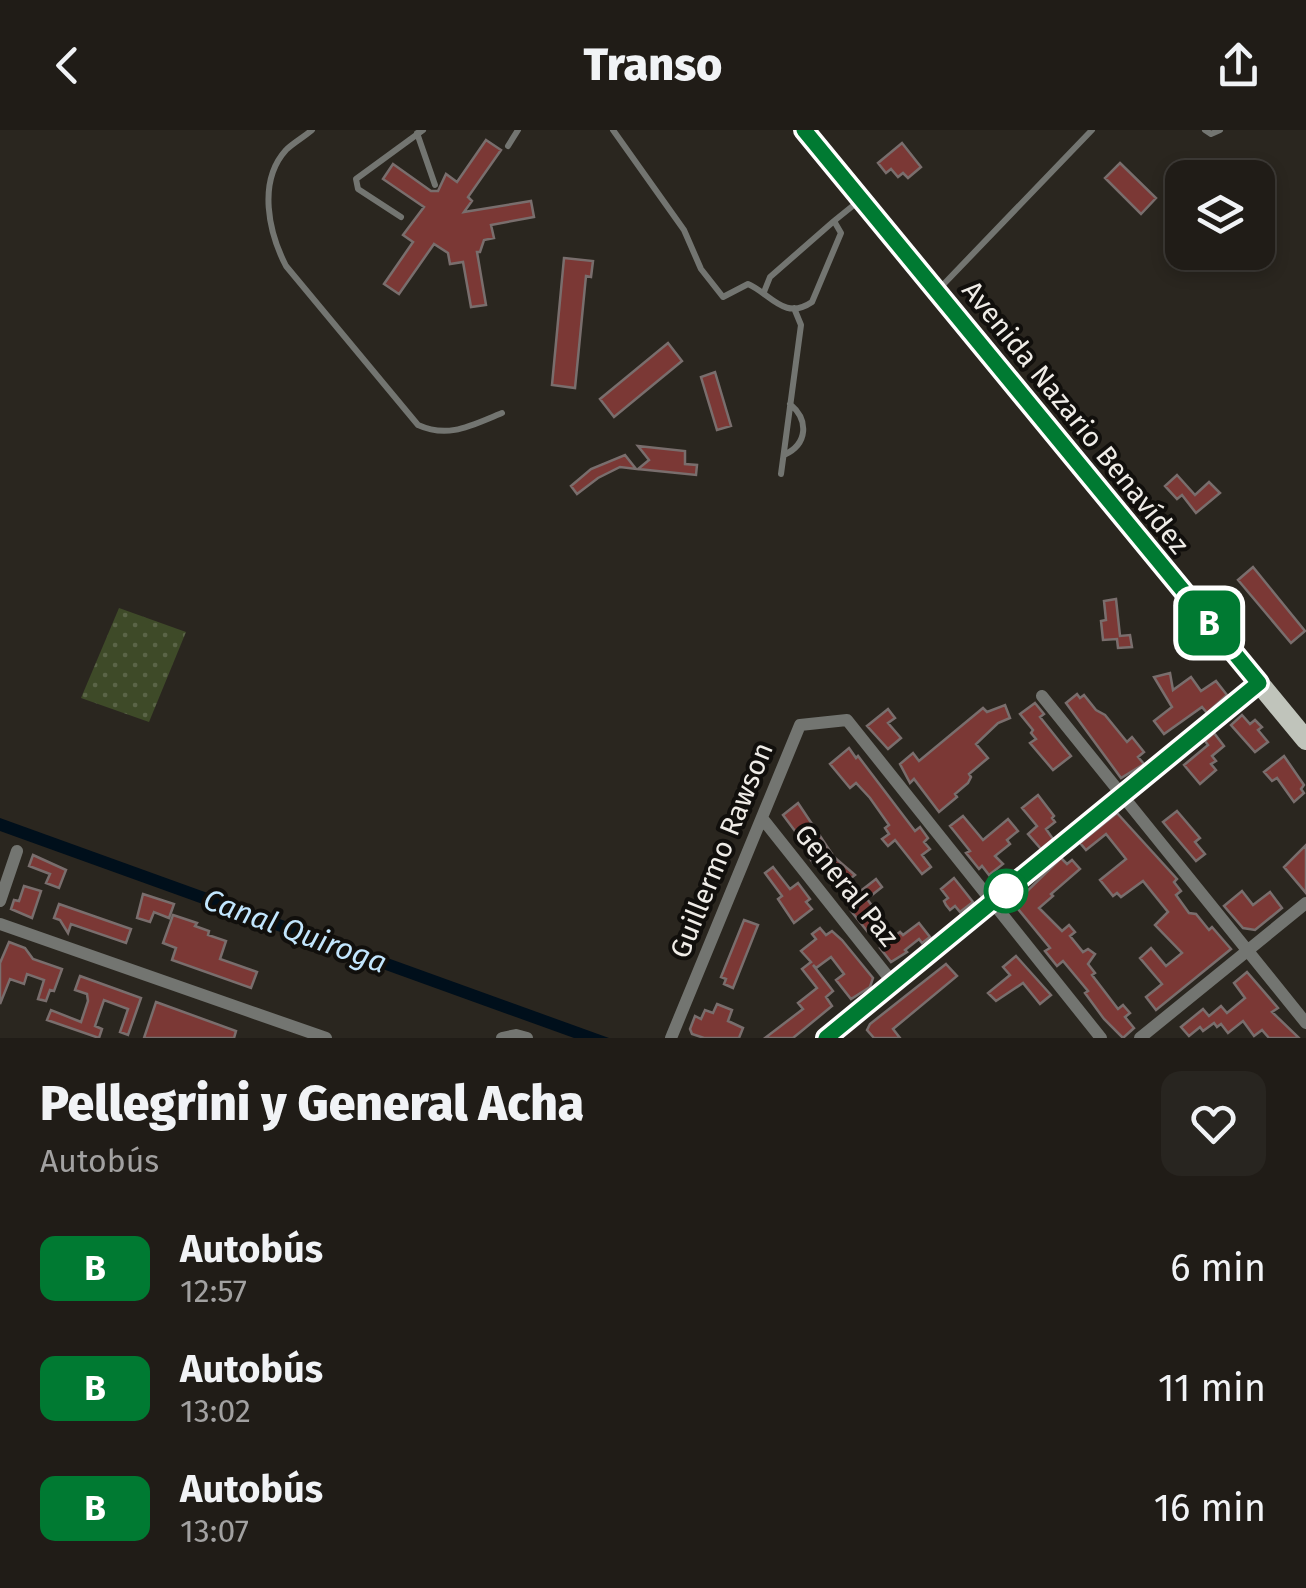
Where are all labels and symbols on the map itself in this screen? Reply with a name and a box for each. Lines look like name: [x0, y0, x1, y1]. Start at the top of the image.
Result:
street label: Avenida Nazario Benavídez: [955, 274, 1196, 561]
line badge: B: [1176, 590, 1242, 656]
street label: Guillermo Rawson: [663, 738, 780, 963]
street label: General Paz: [787, 818, 906, 953]
unlabelled marker: [985, 870, 1027, 912]
water label: Canal Quiroga: [198, 881, 392, 981]

